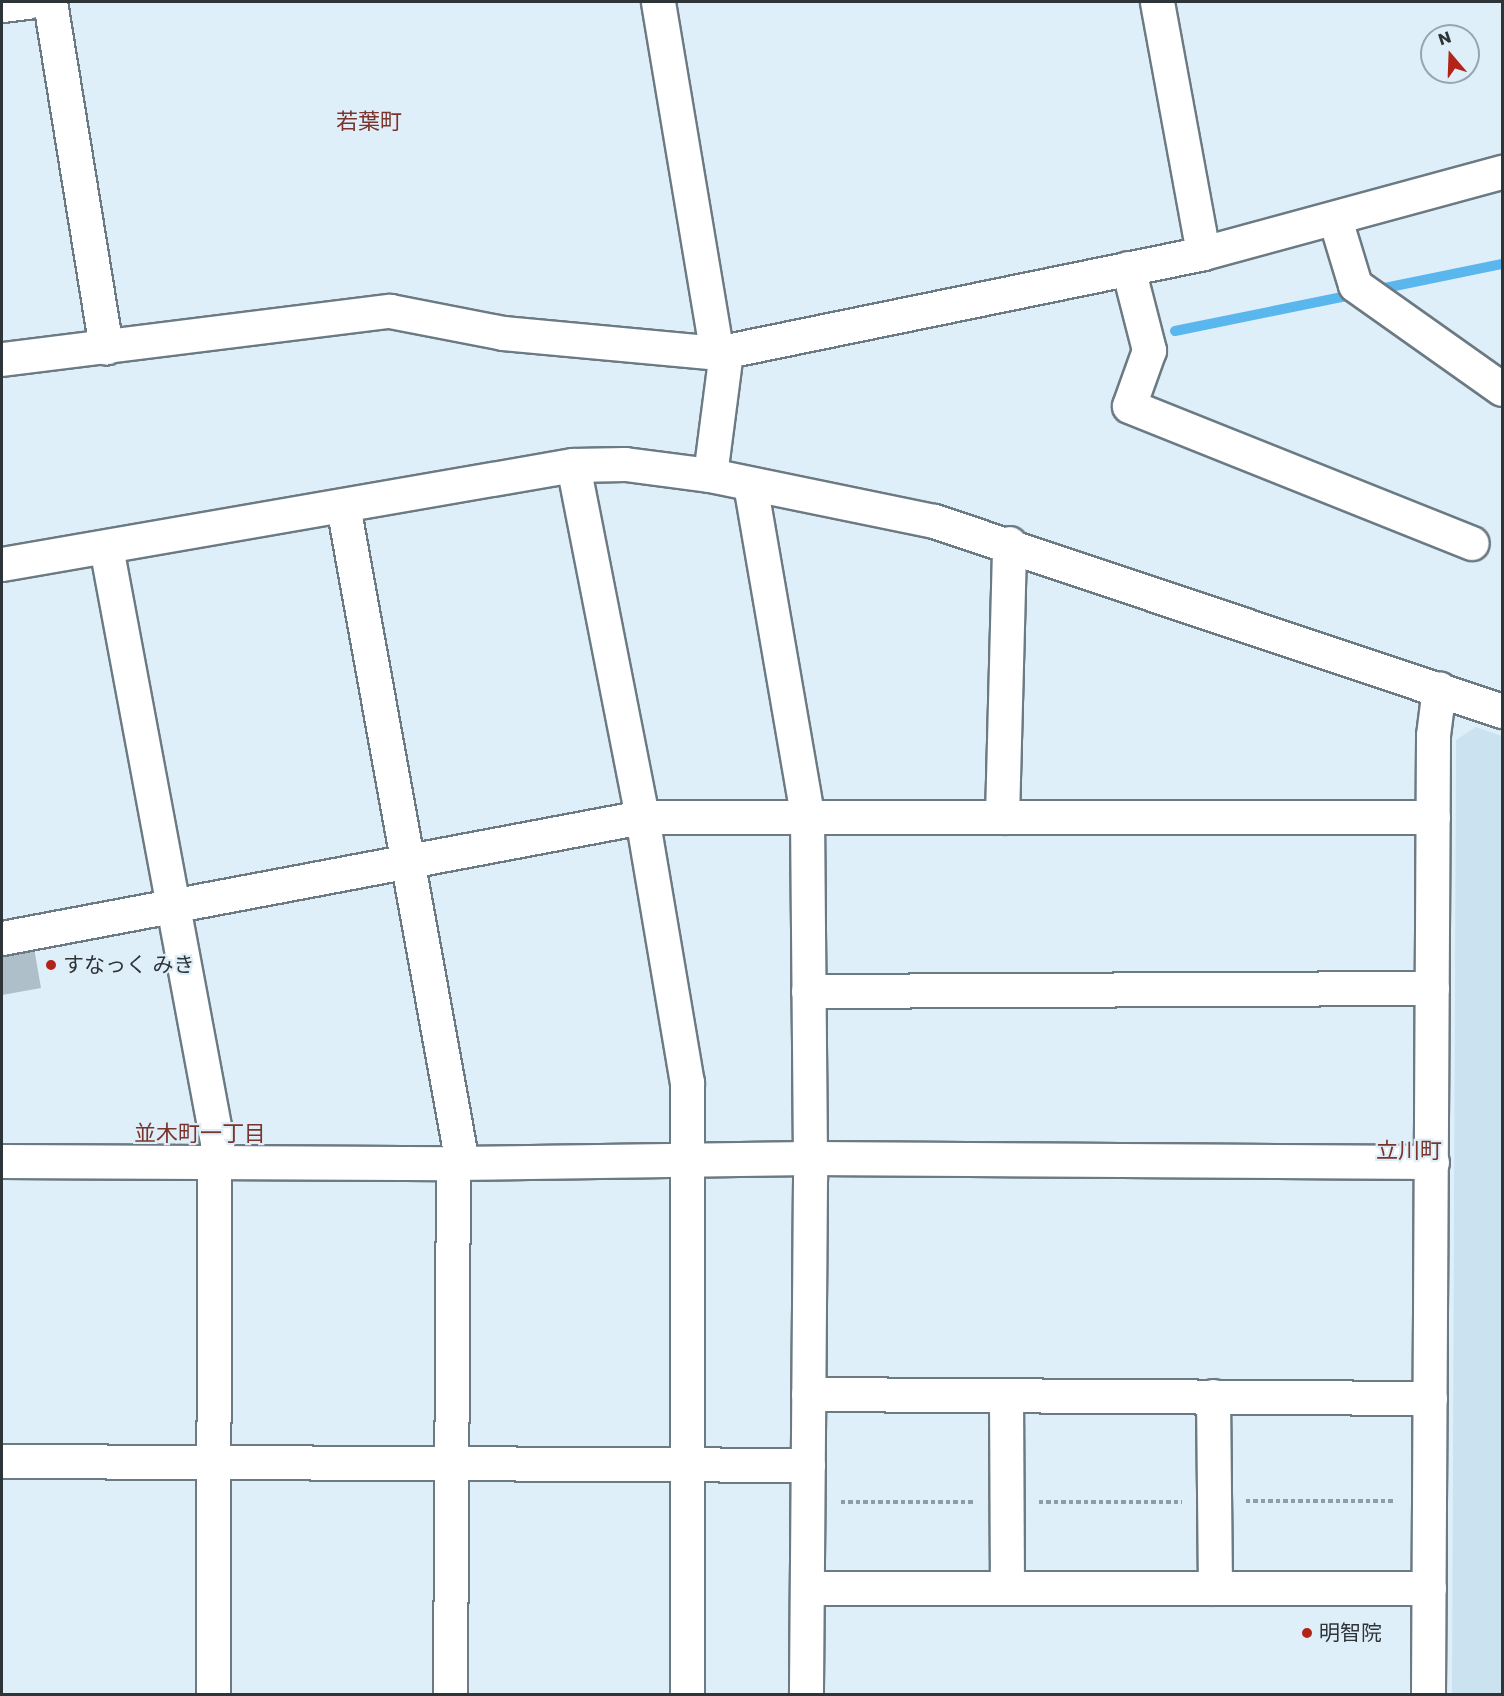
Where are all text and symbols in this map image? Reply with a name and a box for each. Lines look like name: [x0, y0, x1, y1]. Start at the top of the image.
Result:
north arrow: [1420, 24, 1480, 84]
text: N: [1435, 26, 1454, 51]
district label: 若葉町: [336, 109, 402, 135]
place label: すなっく みき: [63, 952, 195, 978]
marker: すなっく みき: [44, 958, 58, 972]
district label: 並木町一丁目: [134, 1121, 266, 1147]
district label: 立川町: [1376, 1138, 1442, 1164]
place label: 明智院: [1319, 1620, 1382, 1646]
marker: 明智院: [1300, 1626, 1314, 1640]

